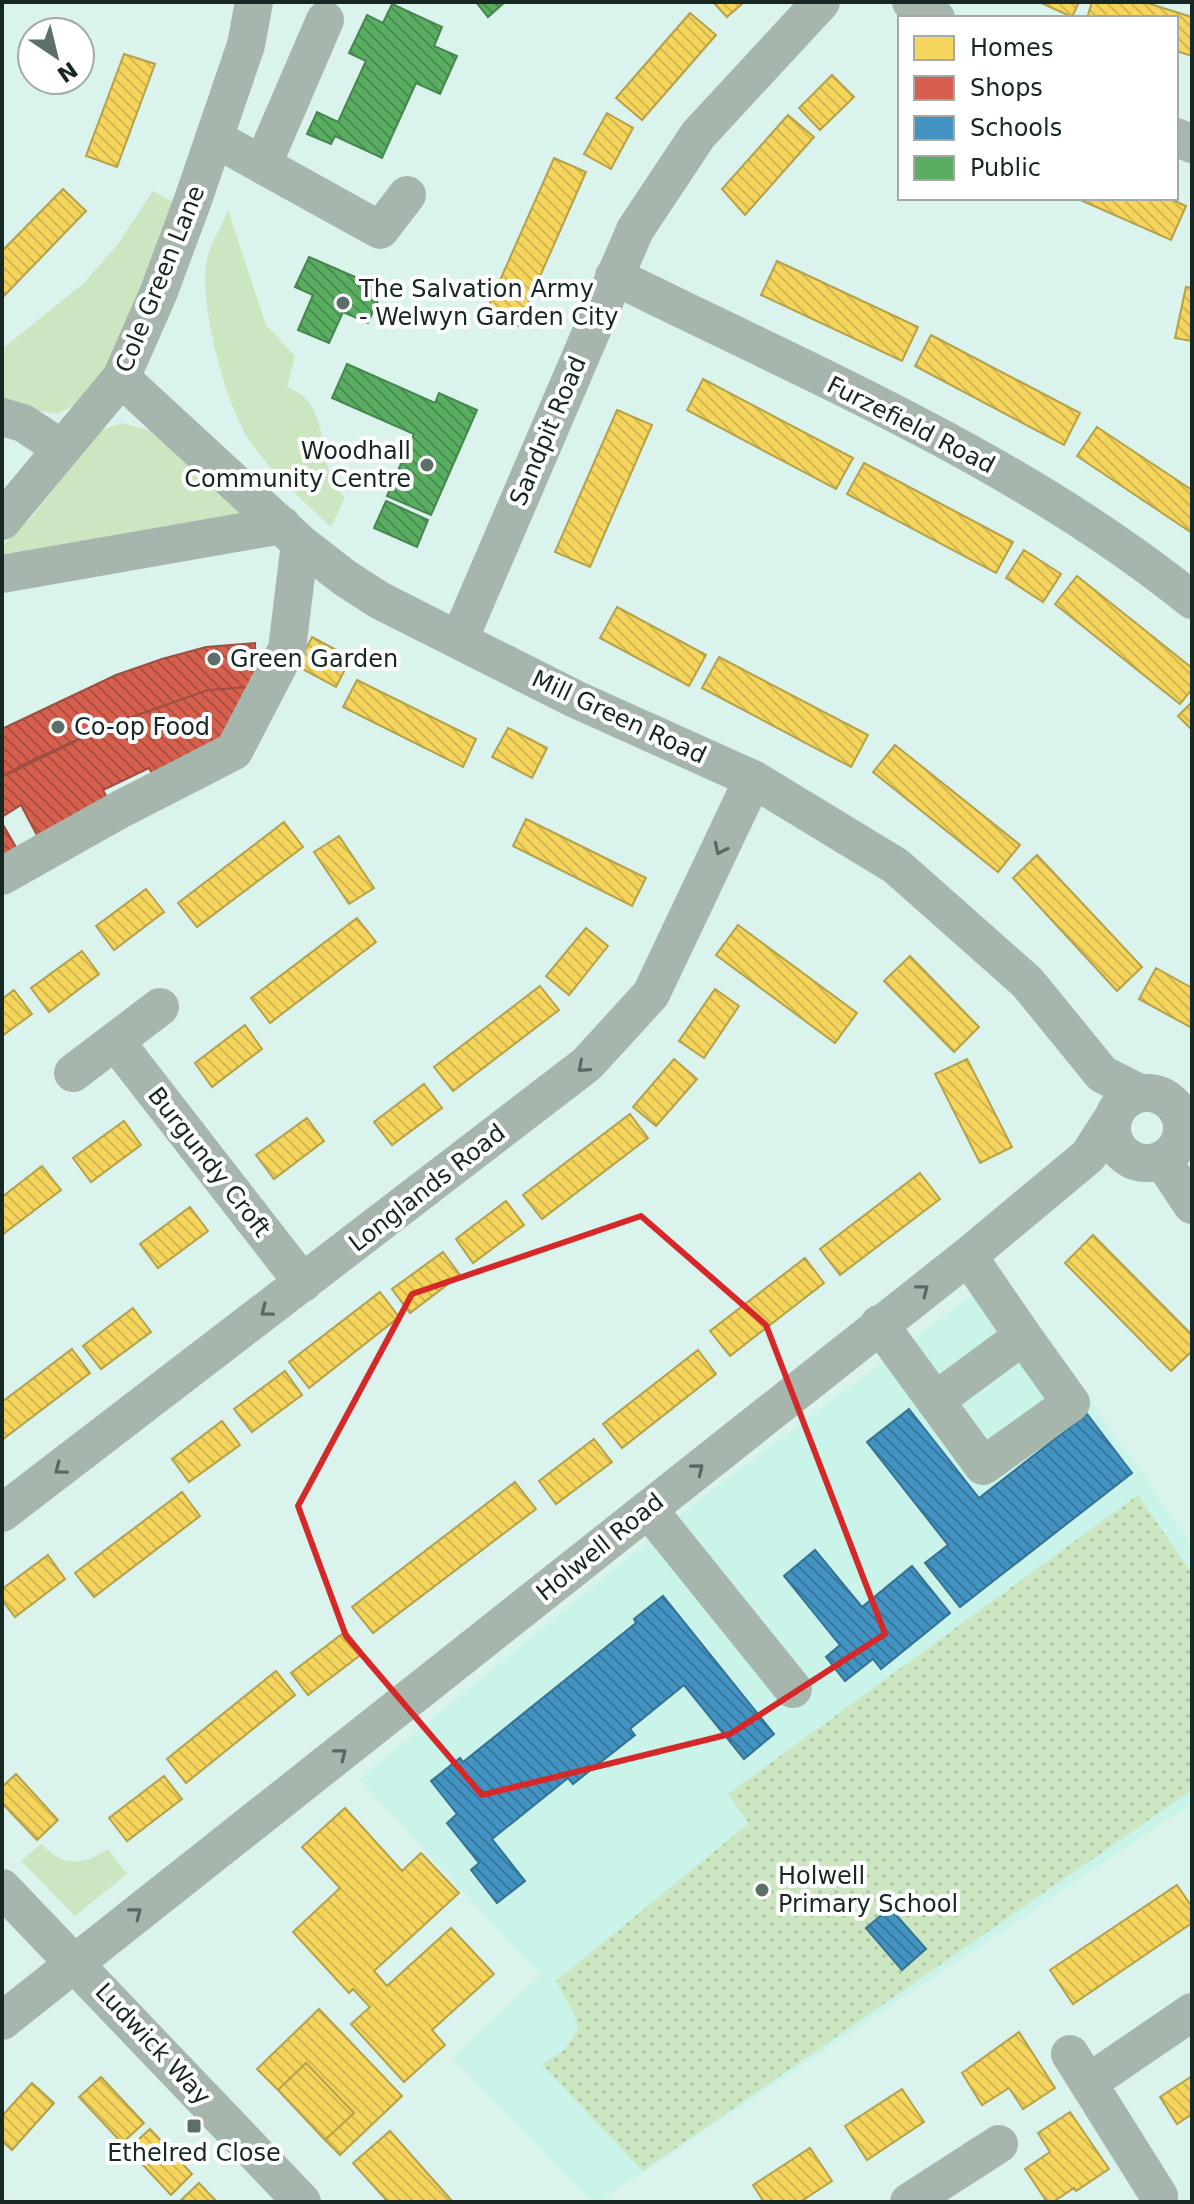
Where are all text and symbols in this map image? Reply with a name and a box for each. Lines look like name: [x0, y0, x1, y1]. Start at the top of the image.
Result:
north arrow: [16, 16, 96, 96]
legend: [898, 16, 1178, 200]
text: Homes: [970, 34, 1053, 62]
text: N: [52, 56, 82, 87]
text: Shops: [970, 74, 1043, 102]
text: Schools: [970, 114, 1062, 142]
text: Public: [970, 154, 1041, 182]
street label: Cole Green Lane: [110, 182, 210, 376]
place label: The Salvation Army - Welwyn Garden City: [358, 275, 618, 331]
marker: The Salvation Army - Welwyn Garden City: [334, 294, 352, 312]
street label: Sandpit Road: [504, 352, 592, 510]
street label: Furzefield Road: [822, 371, 1000, 479]
place label: Woodhall Community Centre: [184, 437, 411, 493]
marker: Woodhall Community Centre: [418, 456, 436, 474]
place label: Green Garden: [230, 645, 398, 673]
marker: Green Garden: [205, 650, 223, 668]
street label: Mill Green Road: [527, 664, 711, 770]
place label: Co-op Food: [74, 713, 210, 741]
marker: Co-op Food: [49, 718, 67, 736]
one-way arrow: [714, 841, 730, 856]
one-way arrow: [577, 1057, 592, 1072]
street label: Burgundy Croft: [142, 1082, 276, 1242]
street label: Longlands Road: [343, 1118, 511, 1258]
one-way arrow: [914, 1286, 929, 1300]
one-way arrow: [260, 1302, 275, 1316]
one-way arrow: [54, 1459, 68, 1473]
one-way arrow: [689, 1465, 704, 1479]
street label: Holwell Road: [531, 1487, 669, 1607]
one-way arrow: [332, 1749, 346, 1764]
place label: Holwell Primary School: [778, 1862, 958, 1918]
marker: Holwell Primary School: [753, 1881, 771, 1899]
one-way arrow: [127, 1909, 142, 1923]
street label: Ludwick Way: [90, 1978, 216, 2110]
marker: Ethelred Close: [185, 2117, 203, 2135]
place label: Ethelred Close: [107, 2139, 281, 2167]

